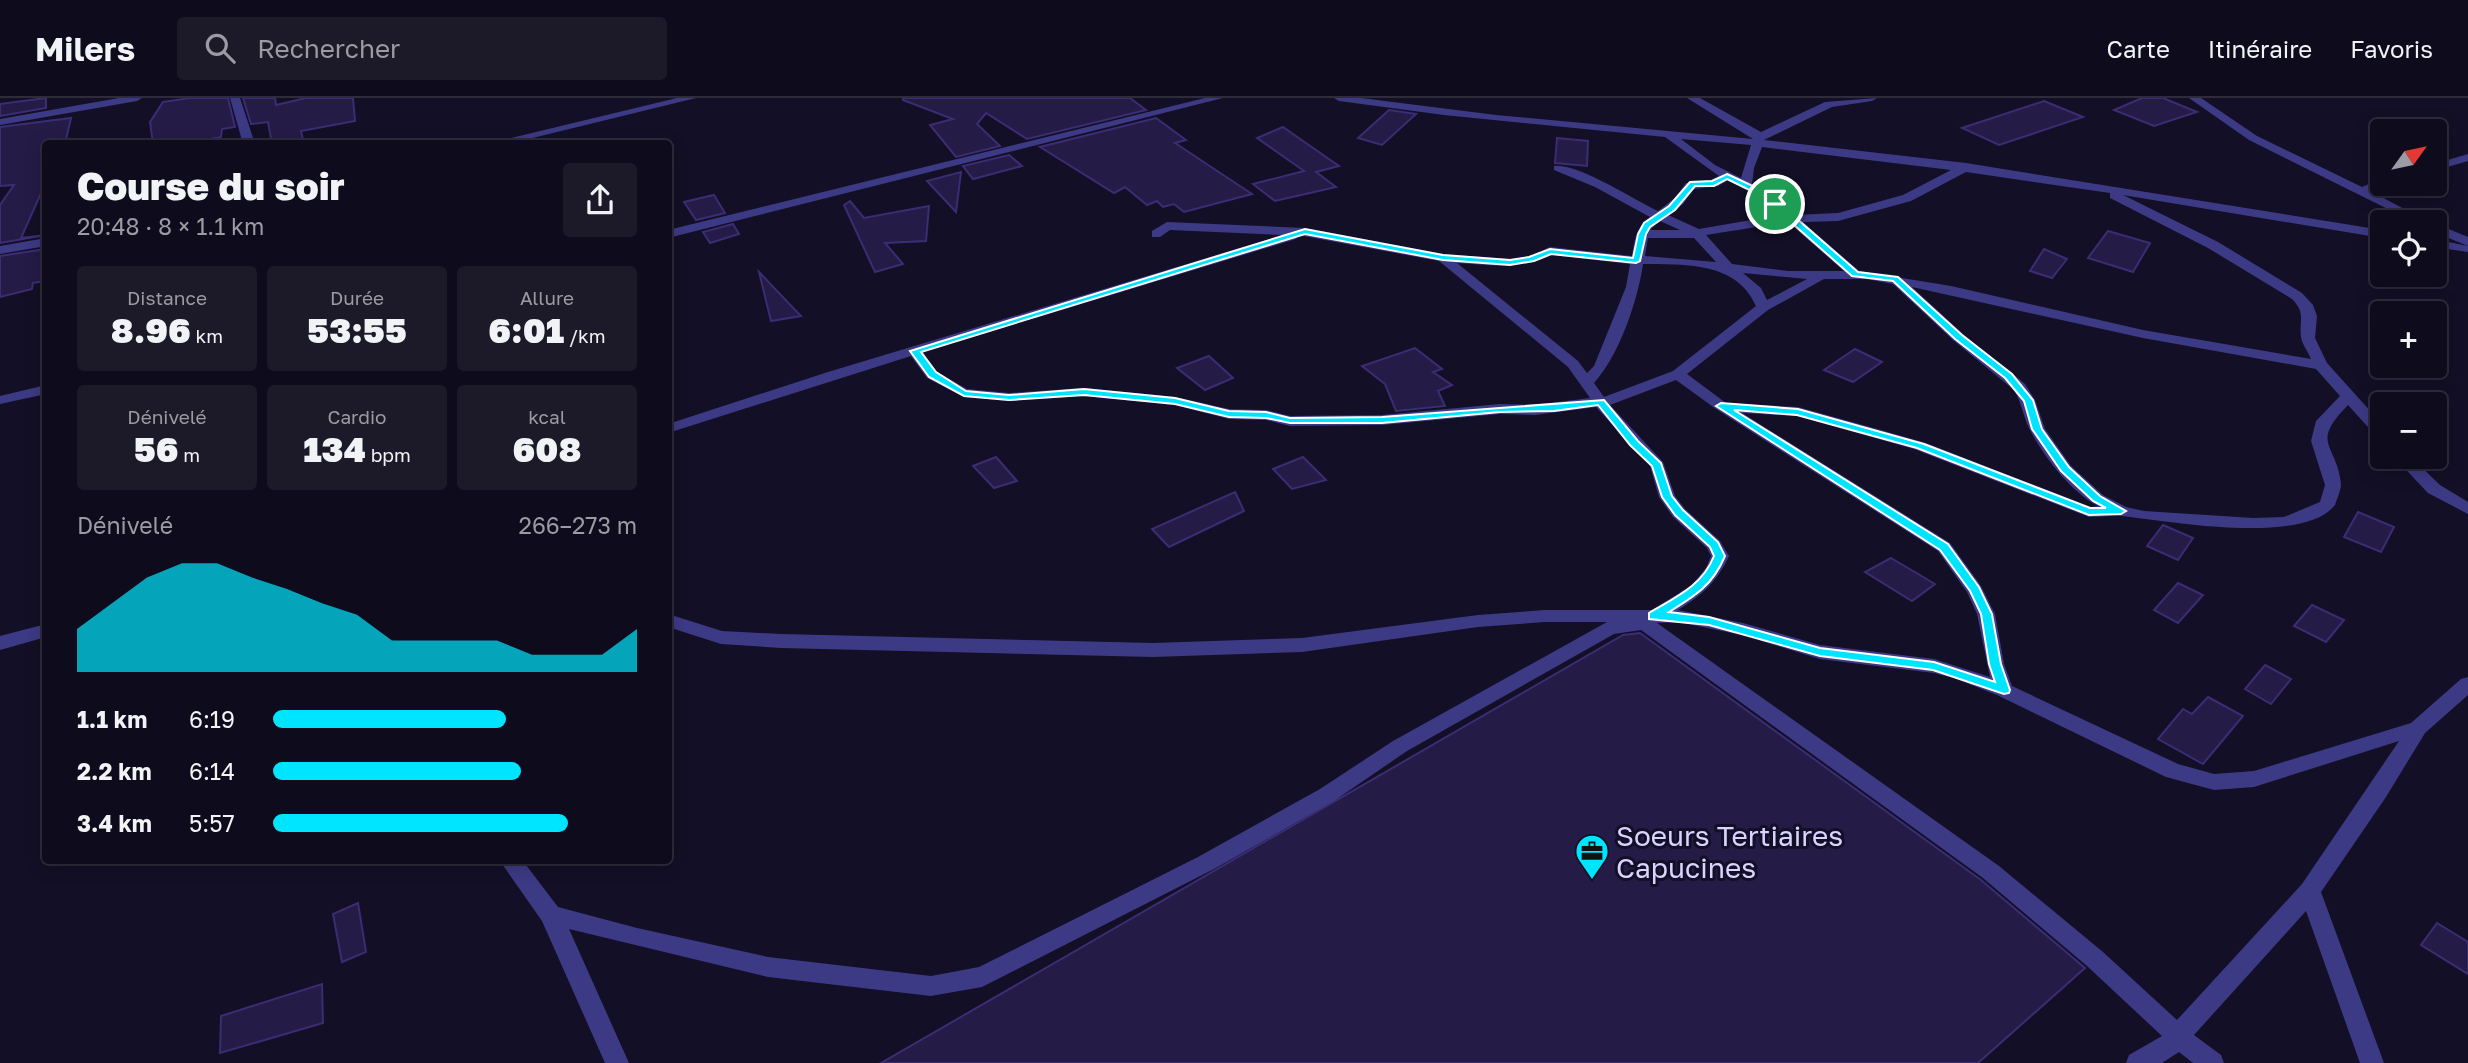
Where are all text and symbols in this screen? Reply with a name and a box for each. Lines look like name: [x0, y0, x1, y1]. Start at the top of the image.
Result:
search box: [177, 17, 667, 80]
text: Milers: [35, 29, 135, 68]
icon: search: [201, 29, 239, 67]
text: Rechercher: [257, 33, 400, 64]
text: Carte: [2107, 34, 2170, 63]
text: Itinéraire: [2208, 34, 2312, 63]
text: Favoris: [2350, 34, 2433, 63]
north arrow: [2370, 119, 2446, 196]
map controls: [2370, 119, 2447, 469]
text: Course du soir: [77, 163, 345, 208]
button: share: [563, 163, 637, 237]
pin: [1745, 174, 1805, 234]
icon: arrive: [1756, 185, 1794, 223]
button: locate: [2370, 210, 2447, 287]
text: 20:48 · 8 × 1.1 km: [77, 212, 264, 240]
text: Distance: [127, 286, 207, 309]
text: Durée: [330, 286, 384, 309]
text: Allure: [520, 286, 574, 309]
button: +: [2370, 301, 2447, 378]
text: 8.96: [111, 309, 191, 351]
text: 53:55: [307, 309, 407, 351]
text: 6:01: [488, 309, 564, 351]
text: km: [191, 324, 223, 347]
text: /km: [564, 324, 606, 347]
button: −: [2370, 392, 2447, 469]
text: Dénivelé: [127, 405, 207, 428]
text: Cardio: [327, 405, 387, 428]
text: kcal: [528, 405, 566, 428]
text: 56: [134, 428, 179, 470]
text: 134: [303, 428, 366, 470]
text: 608: [513, 428, 581, 470]
text: m: [179, 443, 200, 466]
text: bpm: [366, 443, 411, 466]
text: Dénivelé: [77, 511, 173, 539]
text: 266–273 m: [519, 511, 637, 539]
text: 1.1 km: [77, 705, 147, 733]
text: 6:19: [189, 705, 235, 733]
text: 2.2 km: [77, 757, 152, 785]
text: 6:14: [189, 757, 235, 785]
text: 3.4 km: [77, 809, 152, 837]
text: 5:57: [189, 809, 235, 837]
place label: Soeurs Tertiaires Capucines: [1616, 819, 1843, 884]
office icon: Soeurs Tertiaires Capucines: [1573, 832, 1611, 881]

